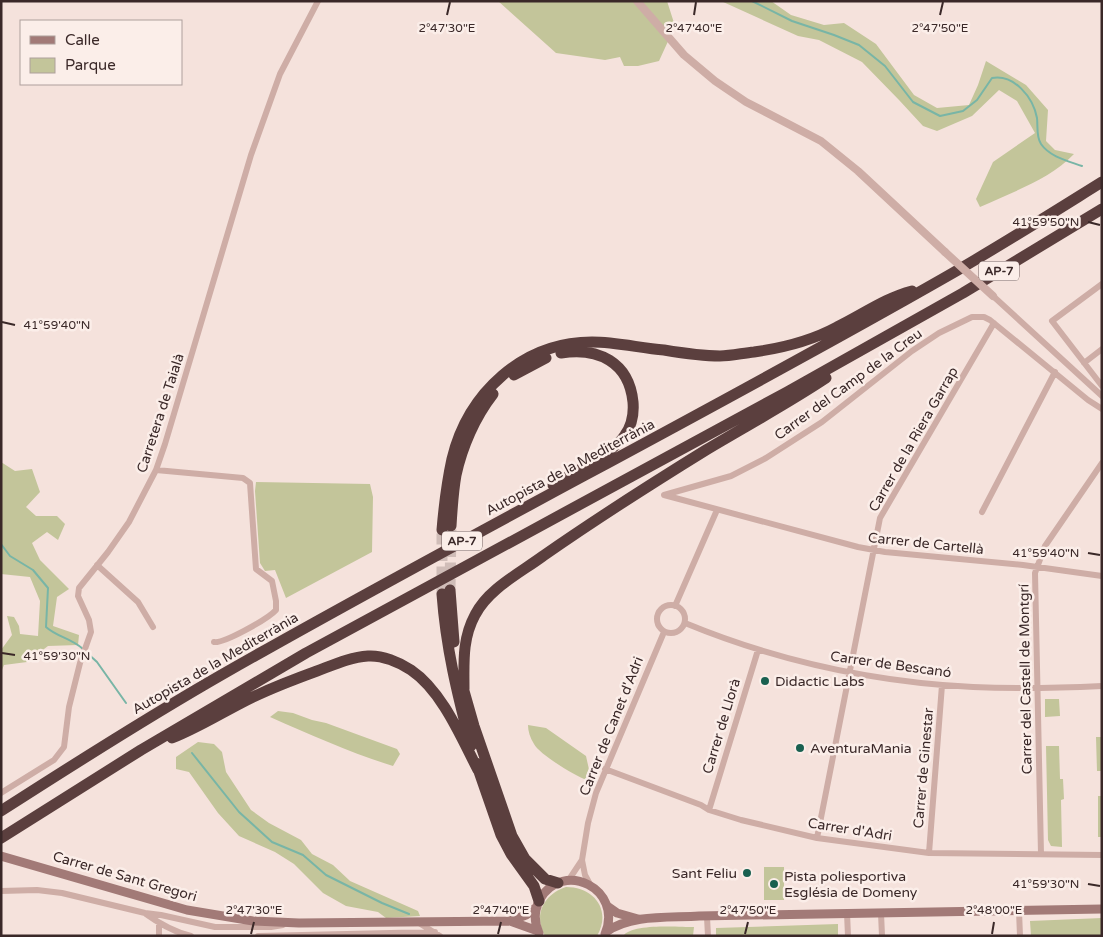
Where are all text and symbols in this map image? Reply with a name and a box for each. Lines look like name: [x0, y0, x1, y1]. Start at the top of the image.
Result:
legend: [20, 20, 182, 85]
text: 2°47'30"E: [419, 21, 476, 35]
text: 2°47'40"E: [666, 21, 723, 35]
text: 2°47'50"E: [912, 21, 969, 35]
text: Calle: [65, 31, 100, 49]
text: Parque: [65, 56, 116, 74]
text: 41°59'50"N: [1013, 215, 1080, 229]
road number: AP-7: [979, 262, 1019, 280]
text: 41°59'40"N: [24, 318, 91, 332]
street label: Carrer del Camp de la Creu: [771, 325, 925, 444]
street label: Carretera de Taialà: [133, 351, 188, 475]
street label: Carrer de la Riera Garrap: [865, 364, 962, 515]
street label: Autopista de la Mediterrània: [483, 416, 658, 519]
street label: Carrer de Cartellà: [867, 529, 985, 558]
road number: AP-7: [442, 532, 482, 550]
text: 41°59'40"N: [1013, 546, 1080, 560]
street label: Carrer del Castell de Montgrí: [1015, 583, 1036, 774]
street label: Autopista de la Mediterrània: [129, 609, 301, 718]
street label: Carrer de Bescanó: [829, 648, 953, 681]
text: 41°59'30"N: [24, 649, 91, 663]
street label: Carrer de Canet d'Adri: [576, 654, 647, 798]
place label: Didactic Labs: [775, 673, 865, 690]
marker: Didactic Labs: [759, 675, 771, 687]
street label: Carrer de Llorà: [699, 676, 744, 776]
street label: Carrer de Ginestar: [910, 706, 937, 829]
place label: AventuraMania: [810, 740, 912, 757]
marker: AventuraMania: [794, 742, 806, 754]
street label: Carrer d'Adri: [807, 814, 893, 845]
street label: Carrer de Sant Gregori: [51, 848, 199, 905]
place label: Sant Feliu: [672, 865, 737, 882]
marker: Sant Feliu: [741, 867, 753, 879]
place label: Pista poliesportiva Església de Domeny: [784, 868, 918, 901]
text: 41°59'30"N: [1013, 877, 1080, 891]
marker: Pista poliesportiva Església de Domeny: [768, 878, 780, 890]
text: 2°47'30"E: [226, 903, 283, 917]
text: 2°47'40"E: [473, 903, 530, 917]
text: 2°47'50"E: [720, 903, 777, 917]
text: 2°48'00"E: [966, 903, 1023, 917]

